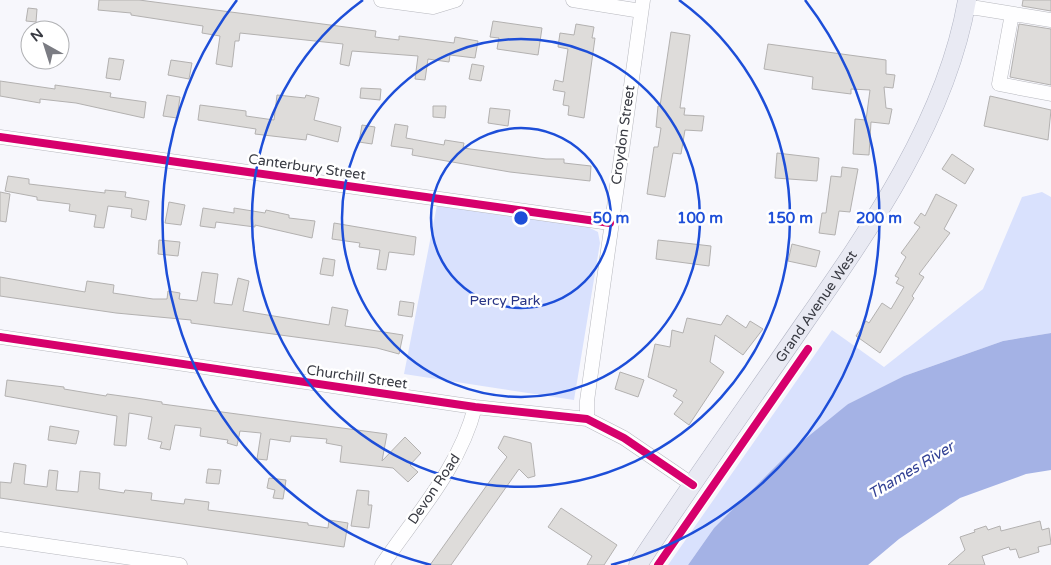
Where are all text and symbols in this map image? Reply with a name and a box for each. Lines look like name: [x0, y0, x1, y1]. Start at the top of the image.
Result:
north arrow: [20, 20, 70, 70]
text: N: [27, 25, 47, 45]
street label: Croydon Street: [608, 84, 638, 186]
street label: Canterbury Street: [247, 150, 367, 184]
centre of rings: [512, 209, 530, 227]
text: 50 m: [593, 209, 629, 227]
text: 100 m: [677, 209, 723, 227]
text: 150 m: [767, 209, 813, 227]
text: 200 m: [856, 209, 902, 227]
street label: Grand Avenue West: [771, 247, 861, 365]
park label: Percy Park: [470, 292, 541, 309]
street label: Churchill Street: [305, 361, 409, 393]
water label: Thames River: [865, 436, 959, 503]
street label: Devon Road: [404, 451, 464, 527]

